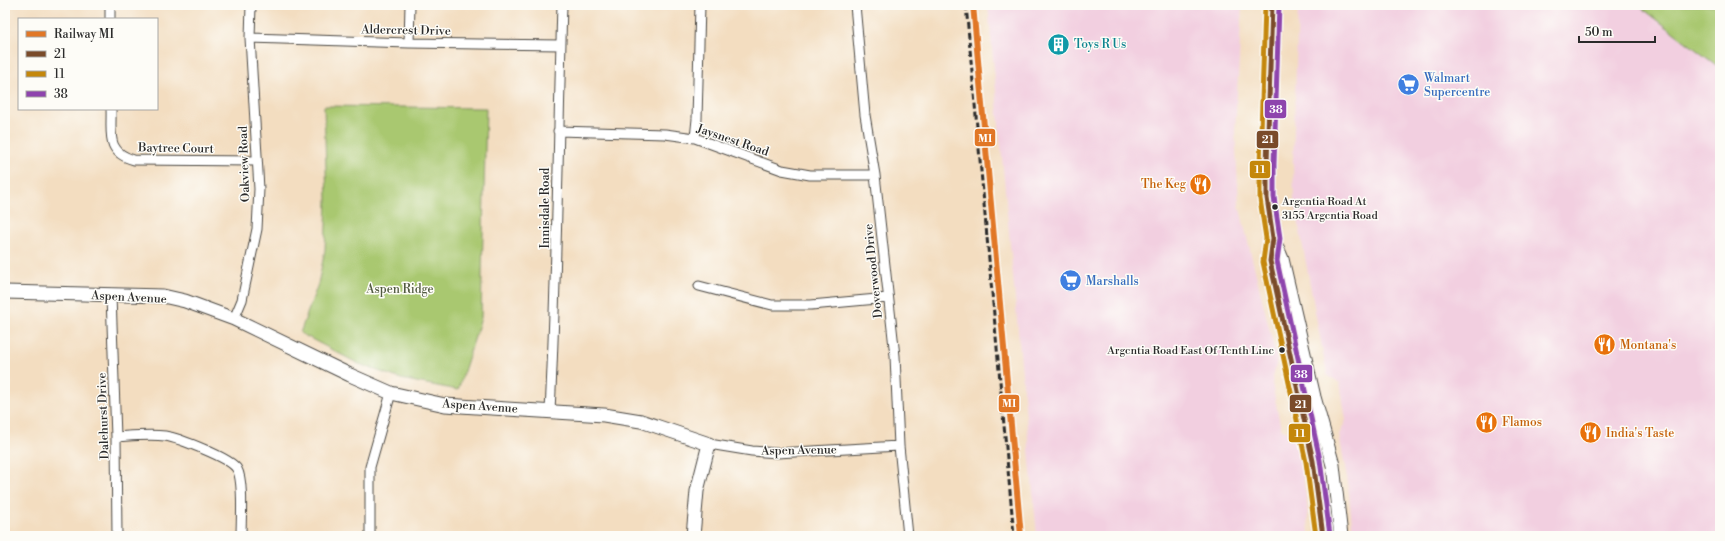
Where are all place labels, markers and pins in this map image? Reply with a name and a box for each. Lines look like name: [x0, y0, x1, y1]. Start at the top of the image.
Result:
building icon: Toys R Us: [1046, 31, 1072, 57]
place label: Toys R Us: [1074, 37, 1126, 52]
place label: Walmart Supercentre: [1423, 71, 1490, 100]
supermarket icon: Walmart Supercentre: [1396, 72, 1422, 98]
restaurant icon: The Keg: [1188, 171, 1214, 197]
place label: The Keg: [1141, 177, 1187, 192]
place label: Argentia Road At 3155 Argentia Road: [1281, 195, 1378, 223]
marker: Argentia Road At 3155 Argentia Road: [1270, 202, 1280, 212]
supermarket icon: Marshalls: [1058, 268, 1084, 294]
place label: Marshalls: [1086, 274, 1139, 289]
restaurant icon: Montana's: [1591, 332, 1617, 358]
place label: Montana's: [1620, 338, 1676, 353]
place label: Argentia Road East Of Tenth Line: [1106, 344, 1274, 358]
marker: Argentia Road East Of Tenth Line: [1277, 345, 1287, 355]
restaurant icon: Flamos: [1474, 409, 1500, 435]
place label: Flamos: [1502, 415, 1542, 430]
restaurant icon: India's Taste: [1578, 420, 1604, 446]
place label: India's Taste: [1606, 426, 1674, 441]

